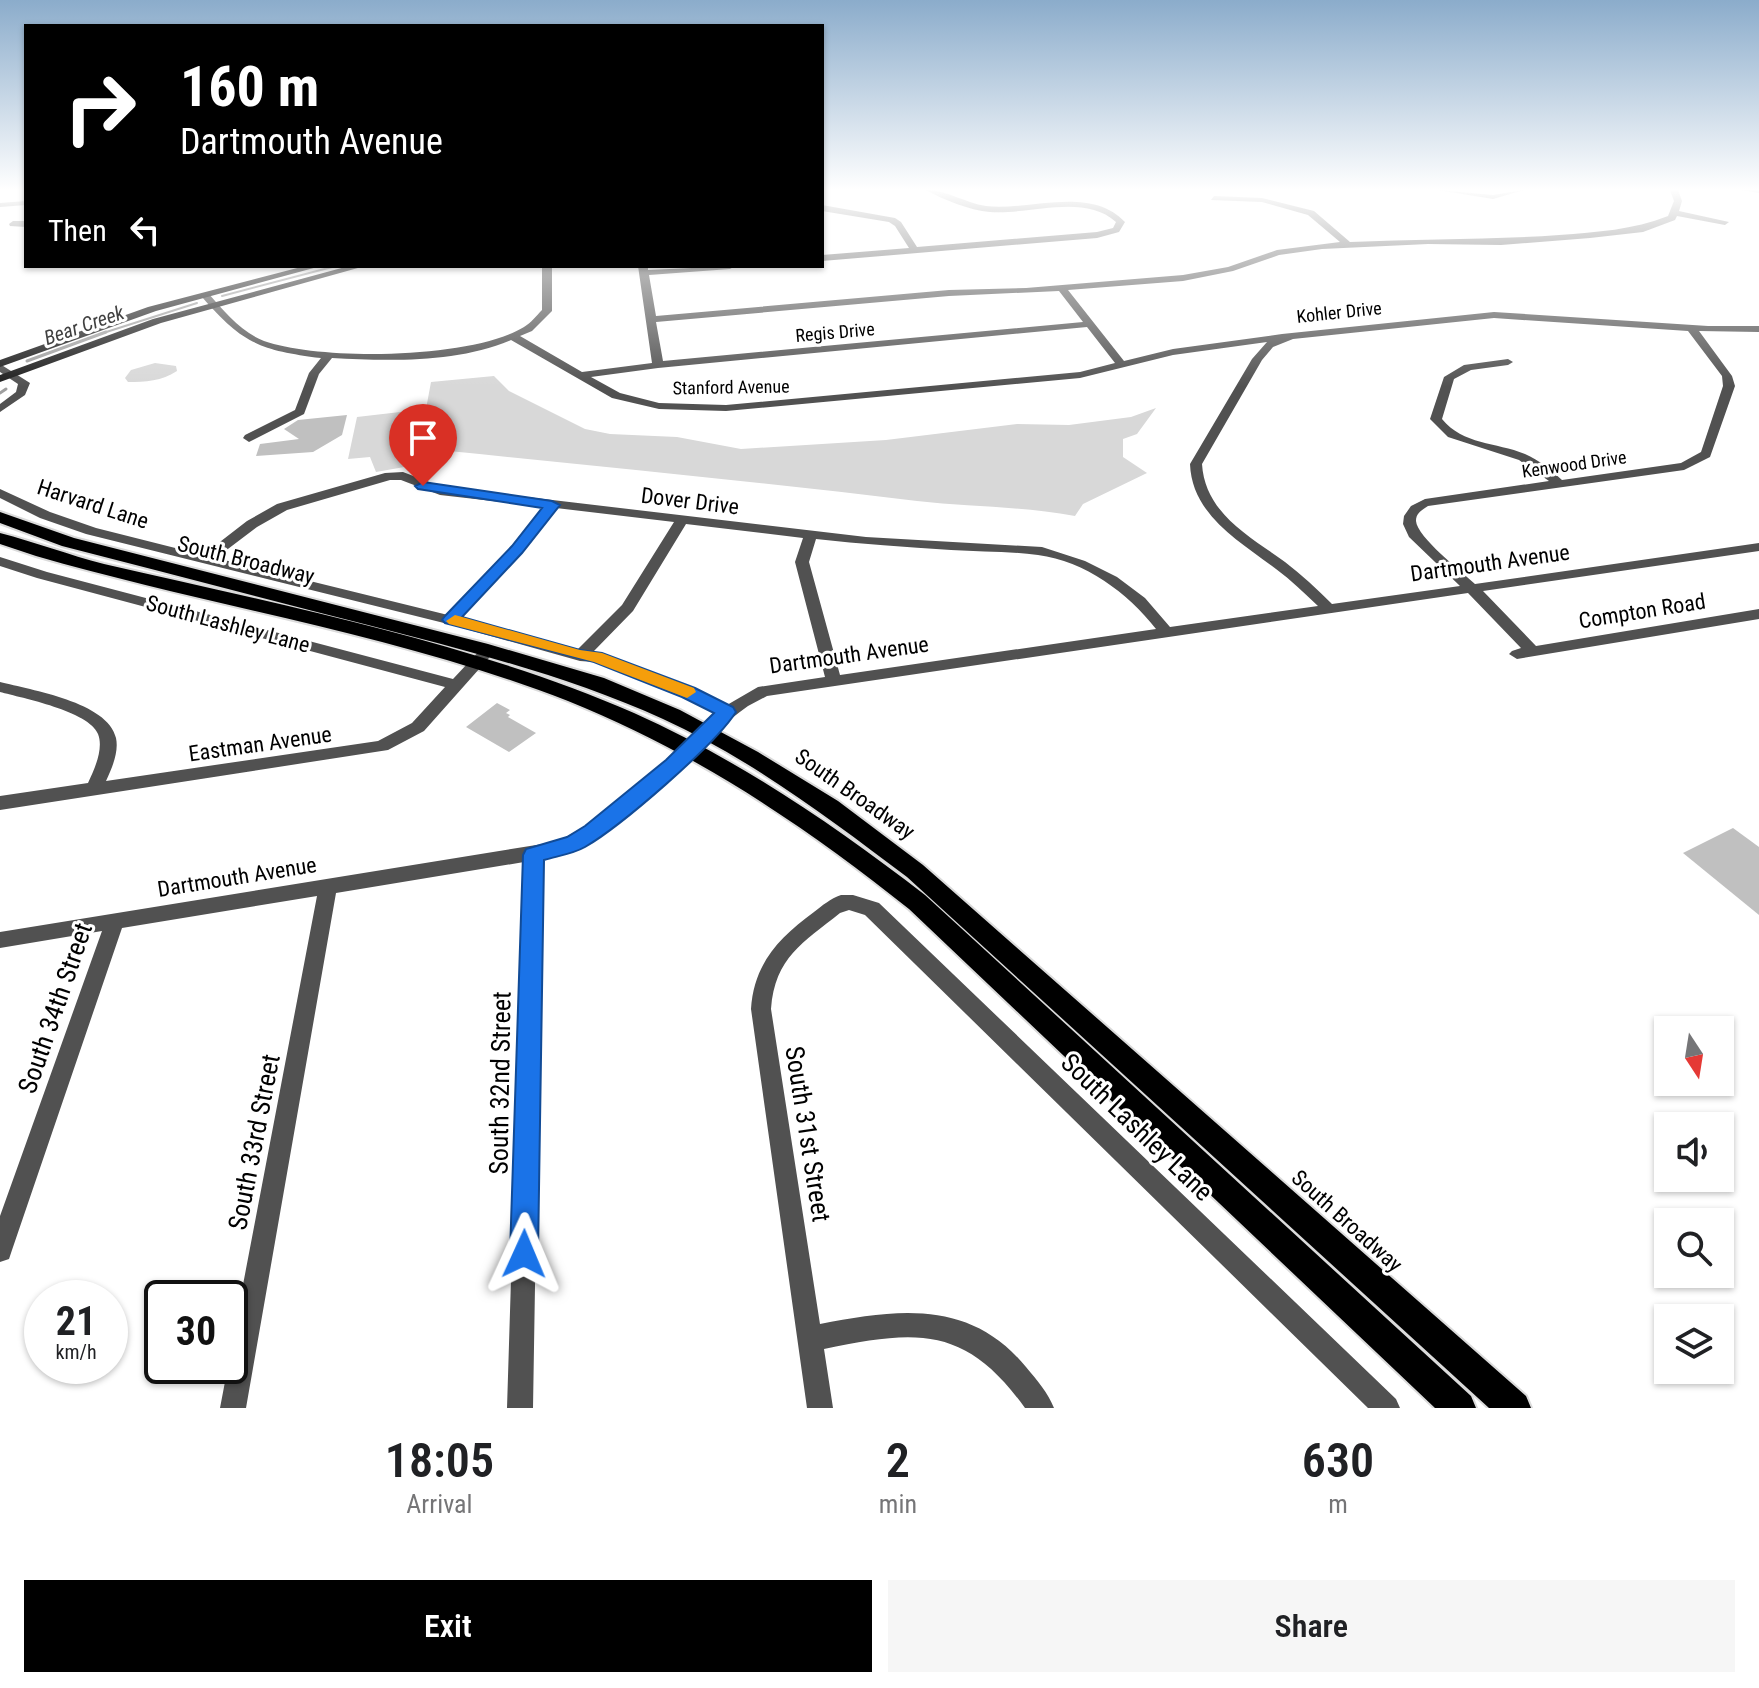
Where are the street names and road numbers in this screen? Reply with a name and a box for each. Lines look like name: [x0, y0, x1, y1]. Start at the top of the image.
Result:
street label: Kohler Drive: [1295, 297, 1383, 327]
street label: Regis Drive: [795, 318, 875, 346]
street label: Stanford Avenue: [672, 375, 790, 399]
street label: Kenwood Drive: [1520, 446, 1628, 482]
street label: Harvard Lane: [34, 474, 152, 534]
street label: Dover Drive: [640, 483, 740, 519]
street label: South Broadway: [175, 531, 317, 589]
street label: Dartmouth Avenue: [1409, 539, 1571, 587]
street label: Compton Road: [1577, 589, 1707, 633]
street label: South Lashley Lane: [143, 590, 313, 658]
street label: Dartmouth Avenue: [768, 631, 930, 679]
street label: Eastman Avenue: [187, 722, 333, 766]
street label: South Broadway: [790, 744, 920, 844]
street label: Dartmouth Avenue: [156, 852, 318, 902]
street label: South 34th Street: [12, 919, 98, 1097]
street label: South 32nd Street: [483, 991, 517, 1175]
street label: South 31st Street: [779, 1044, 837, 1224]
street label: South Lashley Lane: [1055, 1047, 1219, 1207]
street label: South 33rd Street: [222, 1052, 286, 1232]
street label: South Broadway: [1287, 1165, 1407, 1277]

